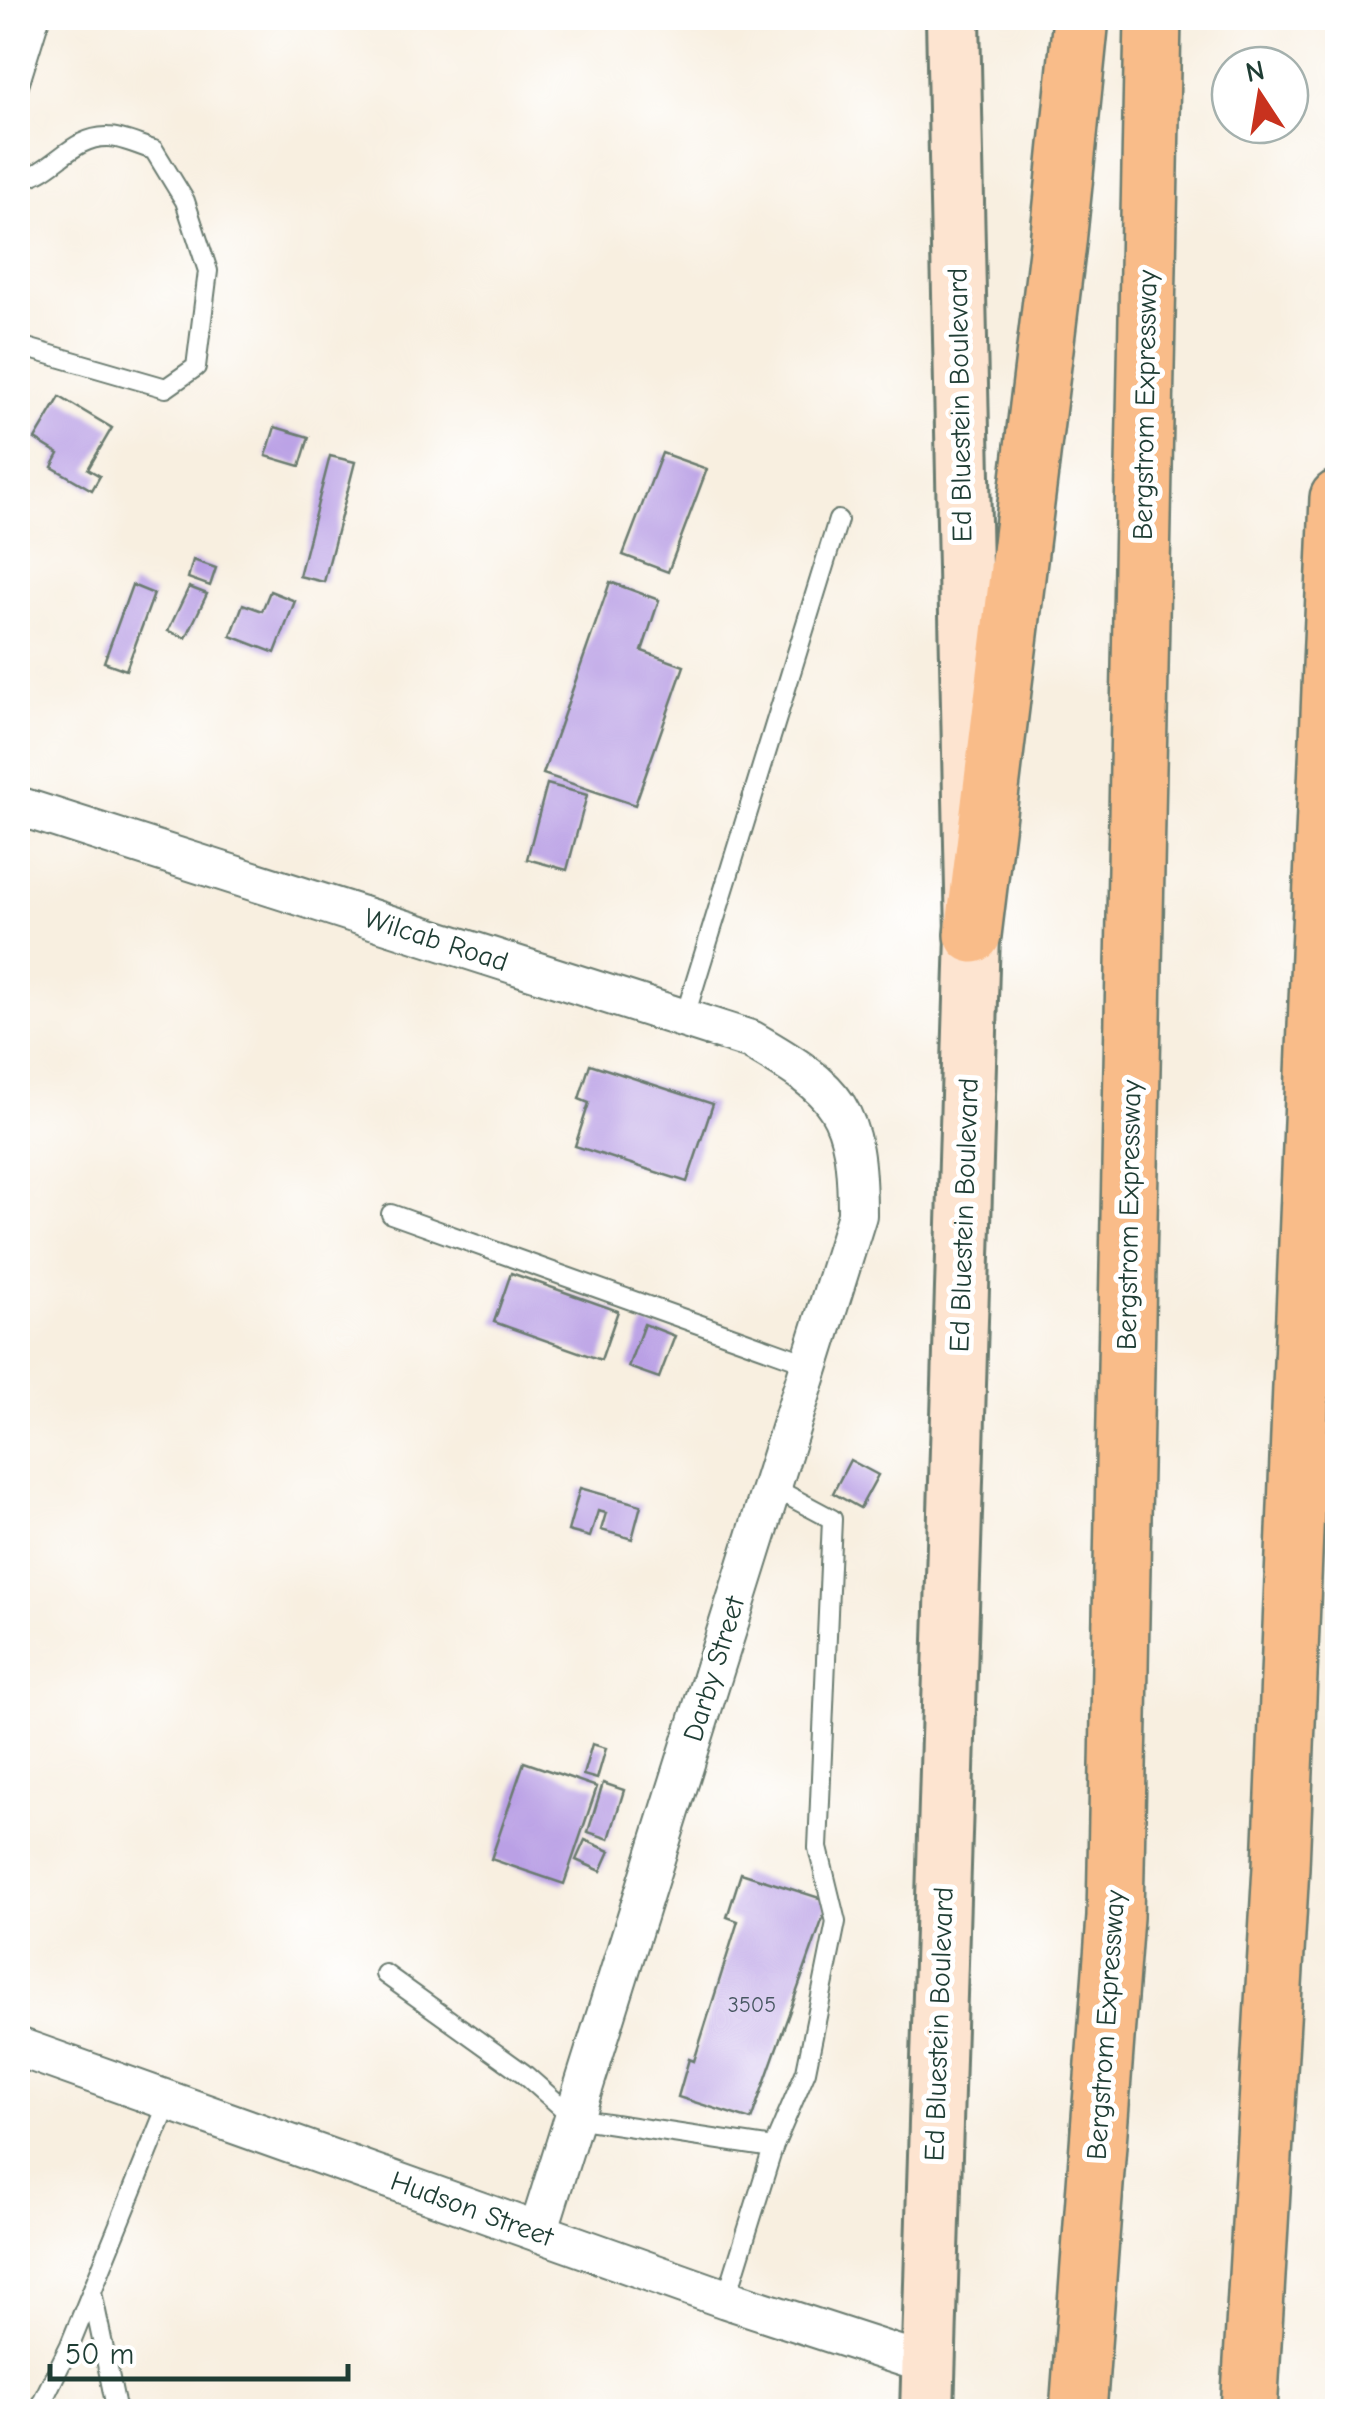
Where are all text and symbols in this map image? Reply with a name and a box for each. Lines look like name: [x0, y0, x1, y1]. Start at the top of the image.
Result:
north arrow: [1210, 45, 1310, 145]
text: N: [1243, 54, 1267, 89]
street label: Ed Bluestein Boulevard: [942, 268, 978, 542]
street label: Bergstrom Expressway: [1127, 269, 1163, 540]
street label: Wilcab Road: [360, 902, 512, 978]
street label: Ed Bluestein Boulevard: [943, 1077, 985, 1353]
street label: Bergstrom Expressway: [1111, 1079, 1147, 1350]
street label: Darby Street: [677, 1592, 752, 1745]
street label: Ed Bluestein Boulevard: [918, 1886, 960, 2162]
street label: Bergstrom Expressway: [1081, 1889, 1131, 2161]
house number: 3505: [728, 1992, 776, 2018]
street label: Hudson Street: [386, 2165, 559, 2254]
scale bar: [50, 2319, 348, 2381]
text: 50 m: [65, 2337, 134, 2372]

